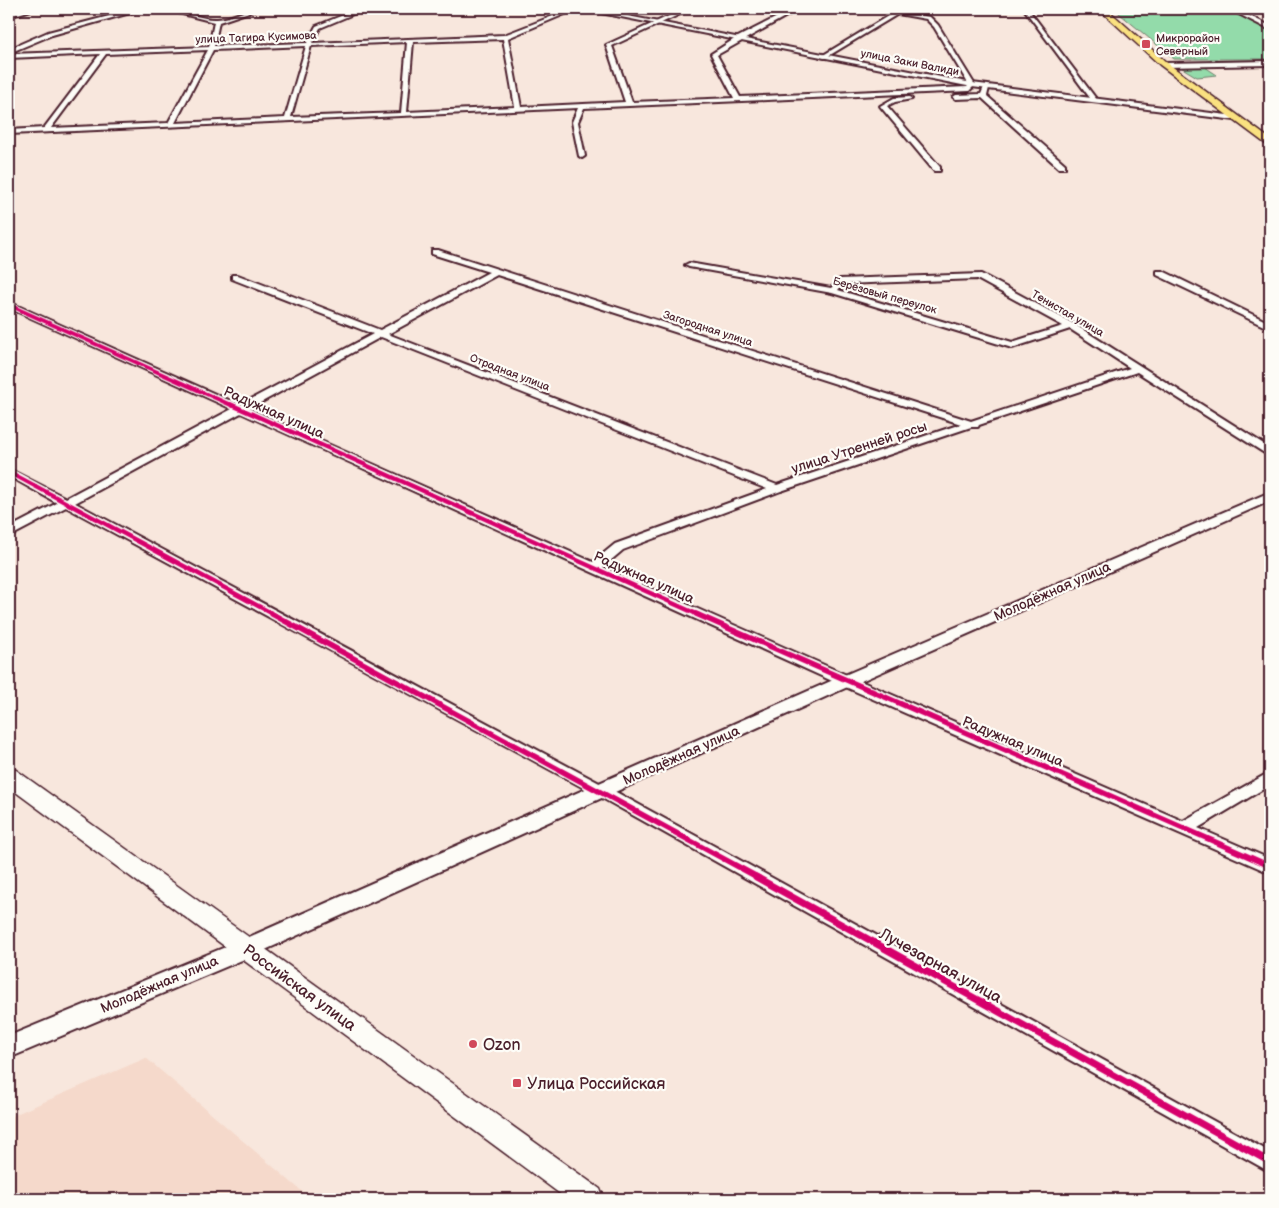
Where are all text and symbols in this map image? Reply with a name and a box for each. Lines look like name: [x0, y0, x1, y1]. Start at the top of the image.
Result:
street label: улица Тагира Кусимова: [195, 29, 317, 46]
place label: Микрорайон Северный: [1156, 32, 1220, 58]
marker: Микрорайон Северный: [1140, 38, 1152, 50]
street label: улица Заки Валиди: [860, 47, 960, 78]
street label: Берёзовый переулок: [831, 274, 939, 317]
street label: Тенистая улица: [1029, 288, 1107, 340]
street label: Загородная улица: [661, 308, 755, 349]
street label: Отрадная улица: [468, 351, 552, 394]
street label: Радужная улица: [221, 383, 327, 443]
street label: улица Утренней росы: [789, 418, 929, 477]
street label: Радужная улица: [591, 548, 697, 608]
street label: Молодёжная улица: [991, 558, 1114, 625]
street label: Радужная улица: [960, 712, 1067, 771]
street label: Молодёжная улица: [620, 722, 743, 789]
street label: Лучезарная улица: [875, 924, 1005, 1008]
street label: Российская улица: [239, 941, 360, 1036]
street label: Молодёжная улица: [98, 952, 221, 1017]
place label: Ozon: [483, 1036, 521, 1055]
marker: Ozon: [467, 1038, 479, 1050]
place label: Улица Российская: [527, 1075, 665, 1094]
marker: Улица Российская: [511, 1077, 523, 1089]

